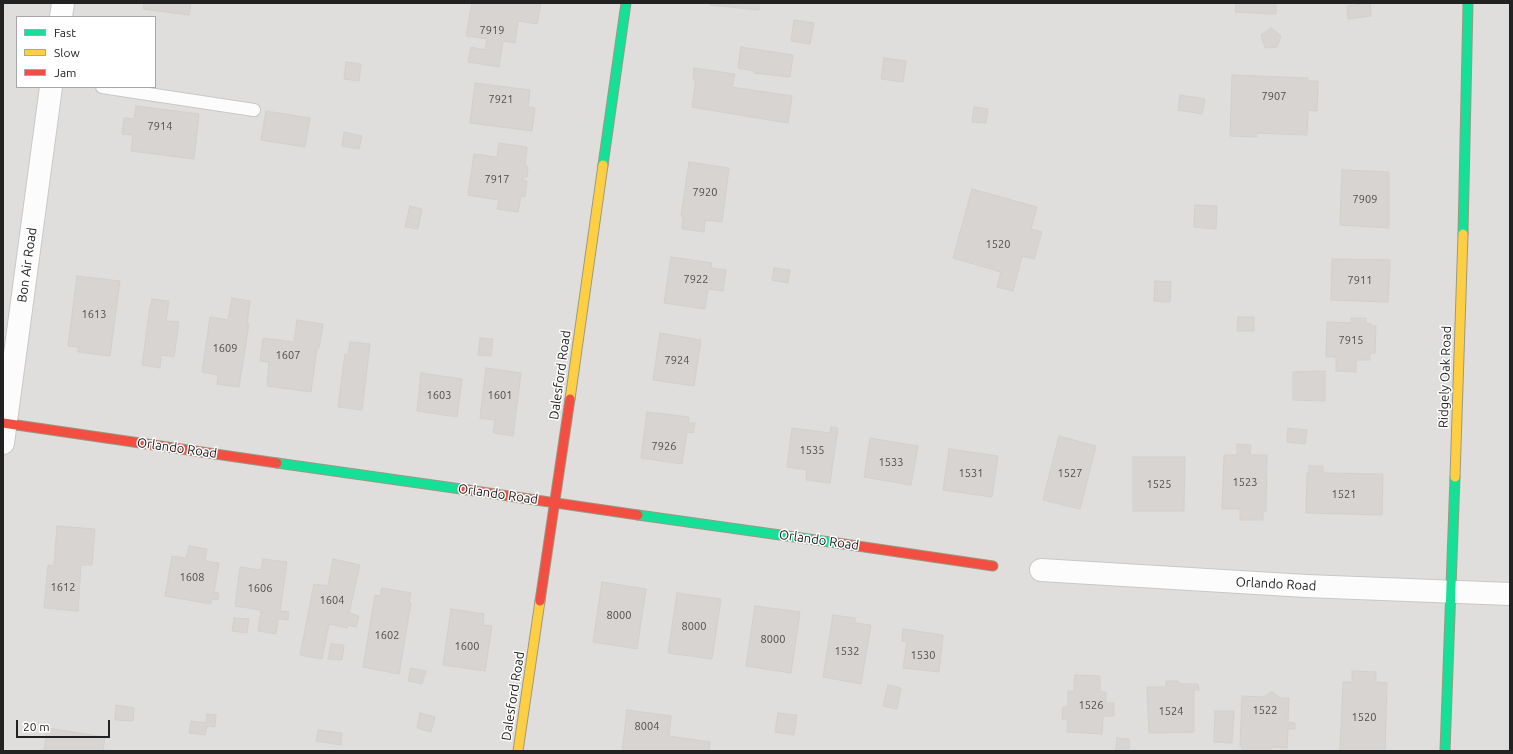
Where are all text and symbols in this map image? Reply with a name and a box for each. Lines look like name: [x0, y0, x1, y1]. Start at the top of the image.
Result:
legend: [16, 16, 156, 88]
house number: 7919: [480, 23, 504, 37]
text: Fast: [54, 26, 76, 39]
text: Slow: [54, 46, 80, 59]
text: Jam: [54, 66, 76, 79]
house number: 7907: [1262, 89, 1286, 103]
house number: 7921: [489, 92, 513, 106]
house number: 7914: [148, 119, 172, 133]
house number: 7917: [485, 172, 509, 186]
house number: 7920: [693, 185, 717, 199]
house number: 7909: [1353, 192, 1377, 206]
street label: Bon Air Road: [14, 226, 40, 304]
house number: 1520: [986, 237, 1010, 251]
house number: 7922: [684, 272, 708, 286]
house number: 7911: [1348, 273, 1372, 287]
house number: 1613: [82, 307, 106, 321]
street label: Ridgely Oak Road: [1435, 326, 1455, 428]
street label: Dalesford Road: [546, 329, 574, 421]
house number: 7915: [1339, 333, 1363, 347]
house number: 1609: [213, 341, 237, 355]
house number: 1607: [276, 348, 300, 362]
house number: 7924: [665, 353, 689, 367]
house number: 1603: [427, 388, 451, 402]
house number: 1601: [488, 388, 512, 402]
street label: Orlando Road: [136, 435, 218, 461]
house number: 7926: [652, 439, 676, 453]
house number: 1535: [800, 443, 824, 457]
house number: 1533: [879, 455, 903, 469]
house number: 1531: [959, 466, 983, 480]
house number: 1527: [1058, 466, 1082, 480]
house number: 1523: [1233, 475, 1257, 489]
house number: 1525: [1147, 477, 1171, 491]
street label: Orlando Road: [457, 481, 539, 507]
house number: 1521: [1332, 487, 1356, 501]
street label: Orlando Road: [778, 527, 860, 553]
house number: 1608: [180, 570, 204, 584]
street label: Orlando Road: [1235, 574, 1317, 594]
house number: 1612: [51, 580, 75, 594]
house number: 1606: [248, 581, 272, 595]
house number: 1604: [320, 593, 344, 607]
house number: 8000: [607, 608, 631, 622]
house number: 8000: [682, 619, 706, 633]
house number: 1602: [375, 628, 399, 642]
house number: 8000: [761, 632, 785, 646]
house number: 1600: [455, 639, 479, 653]
house number: 1532: [835, 644, 859, 658]
house number: 1530: [911, 648, 935, 662]
street label: Dalesford Road: [498, 650, 528, 742]
house number: 1526: [1079, 698, 1103, 712]
house number: 1522: [1253, 703, 1277, 717]
house number: 1524: [1159, 704, 1183, 718]
house number: 1520: [1352, 710, 1376, 724]
scale bar: [18, 712, 112, 738]
house number: 8004: [635, 719, 659, 733]
text: 20 m: [23, 720, 50, 733]

